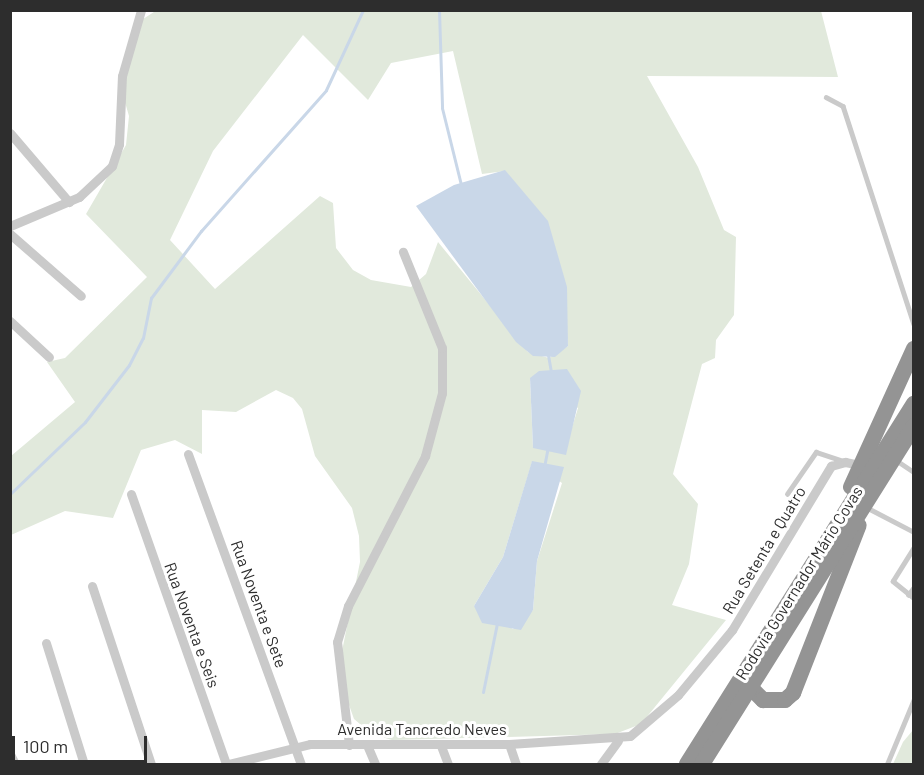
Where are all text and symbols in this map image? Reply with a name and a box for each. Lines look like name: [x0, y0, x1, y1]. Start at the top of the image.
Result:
street label: Rua Setenta e Quatro: [718, 483, 810, 617]
street label: Rodovia Governador Mário Covas: [731, 483, 867, 683]
street label: Rua Noventa e Sete: [227, 538, 291, 670]
street label: Rua Noventa e Seis: [160, 560, 224, 690]
street label: Avenida Tancredo Neves: [337, 719, 507, 739]
scale bar: [15, 724, 150, 762]
text: 100 m: [23, 735, 68, 757]

